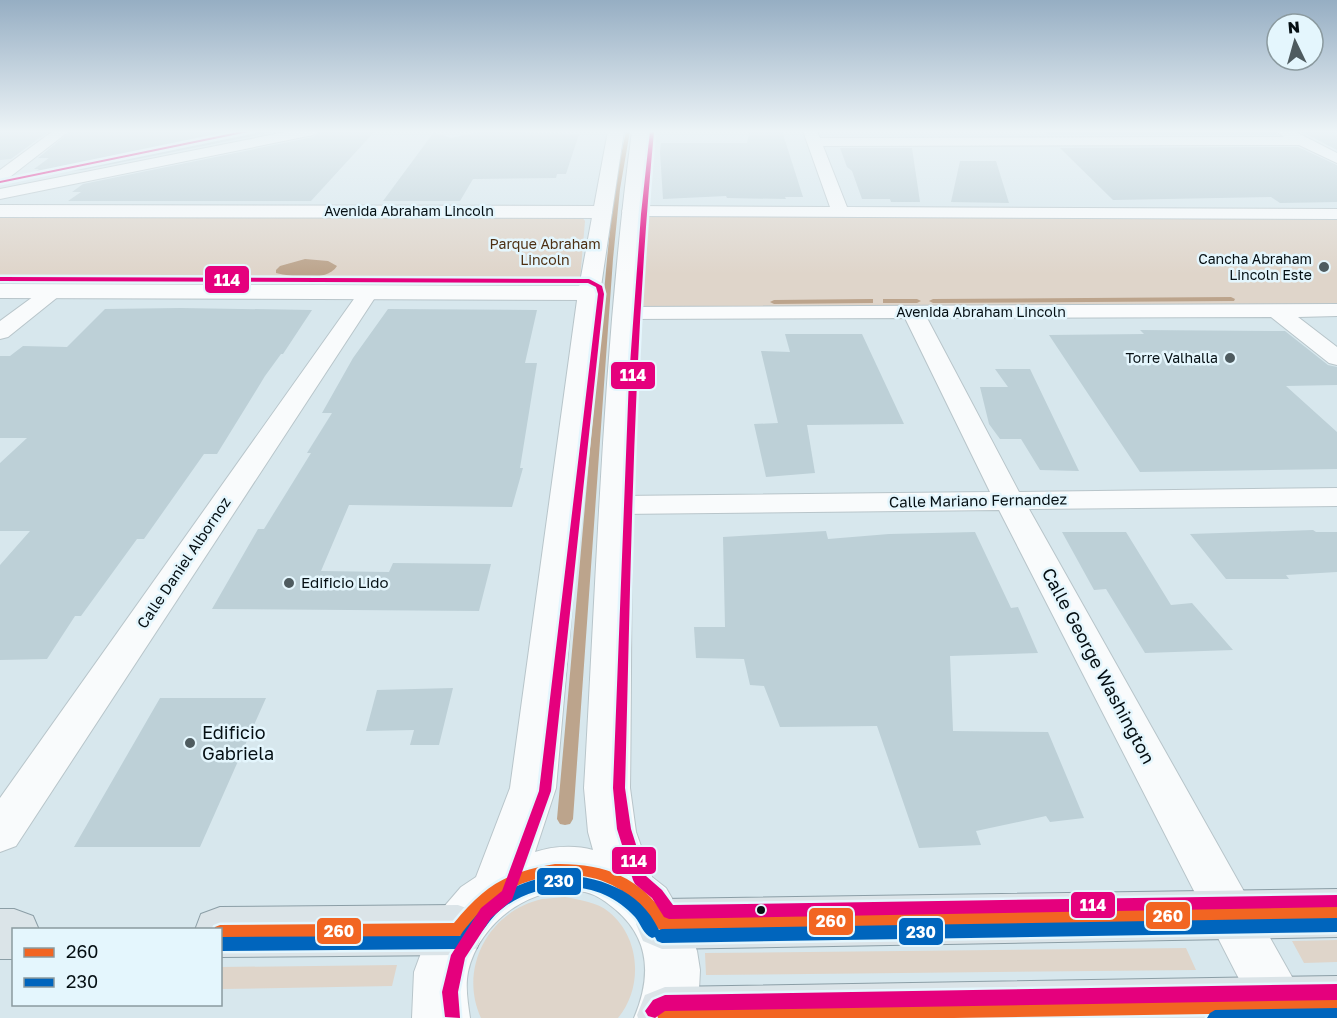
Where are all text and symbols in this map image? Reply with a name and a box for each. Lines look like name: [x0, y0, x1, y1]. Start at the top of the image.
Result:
north arrow: [1265, 12, 1325, 72]
text: N: [1287, 17, 1301, 38]
street label: Avenida Abraham Lincoln: [324, 202, 494, 219]
park label: Parque Abraham Lincoln: [489, 235, 601, 268]
place label: Cancha Abraham Lincoln Este: [1198, 250, 1312, 283]
marker: Cancha Abraham Lincoln Este: [1317, 260, 1331, 274]
line badge: 114: [204, 265, 250, 294]
text: 114: [214, 270, 240, 290]
street label: Avenida Abraham Lincoln: [896, 303, 1066, 320]
place label: Torre Valhalla: [1125, 349, 1218, 366]
marker: Torre Valhalla: [1223, 351, 1237, 365]
line badge: 114: [610, 361, 656, 390]
text: 114: [620, 365, 646, 385]
street label: Calle Mariano Fernandez: [889, 489, 1068, 511]
street label: Calle Daniel Albornoz: [132, 493, 234, 632]
street label: Calle George Washington: [1038, 564, 1160, 767]
place label: Edificio Lido: [301, 573, 388, 591]
marker: Edificio Lido: [282, 576, 296, 590]
place label: Edificio Gabriela: [202, 721, 274, 764]
marker: Edificio Gabriela: [183, 736, 197, 750]
line badge: 114: [611, 846, 657, 875]
text: 114: [621, 851, 647, 871]
line badge: 230: [536, 867, 582, 896]
text: 230: [544, 871, 574, 891]
line badge: 114: [1070, 891, 1116, 919]
text: 114: [1080, 895, 1106, 915]
line badge: 260: [1145, 901, 1191, 930]
unlabelled marker: [755, 904, 767, 916]
text: 260: [1153, 906, 1183, 926]
line badge: 260: [808, 907, 854, 936]
text: 260: [816, 911, 846, 931]
line badge: 260: [316, 917, 362, 945]
line badge: 230: [898, 917, 944, 946]
text: 260: [324, 921, 354, 941]
text: 230: [906, 922, 936, 942]
legend: [12, 928, 222, 1006]
text: 260: [66, 940, 99, 962]
text: 230: [66, 970, 98, 992]

